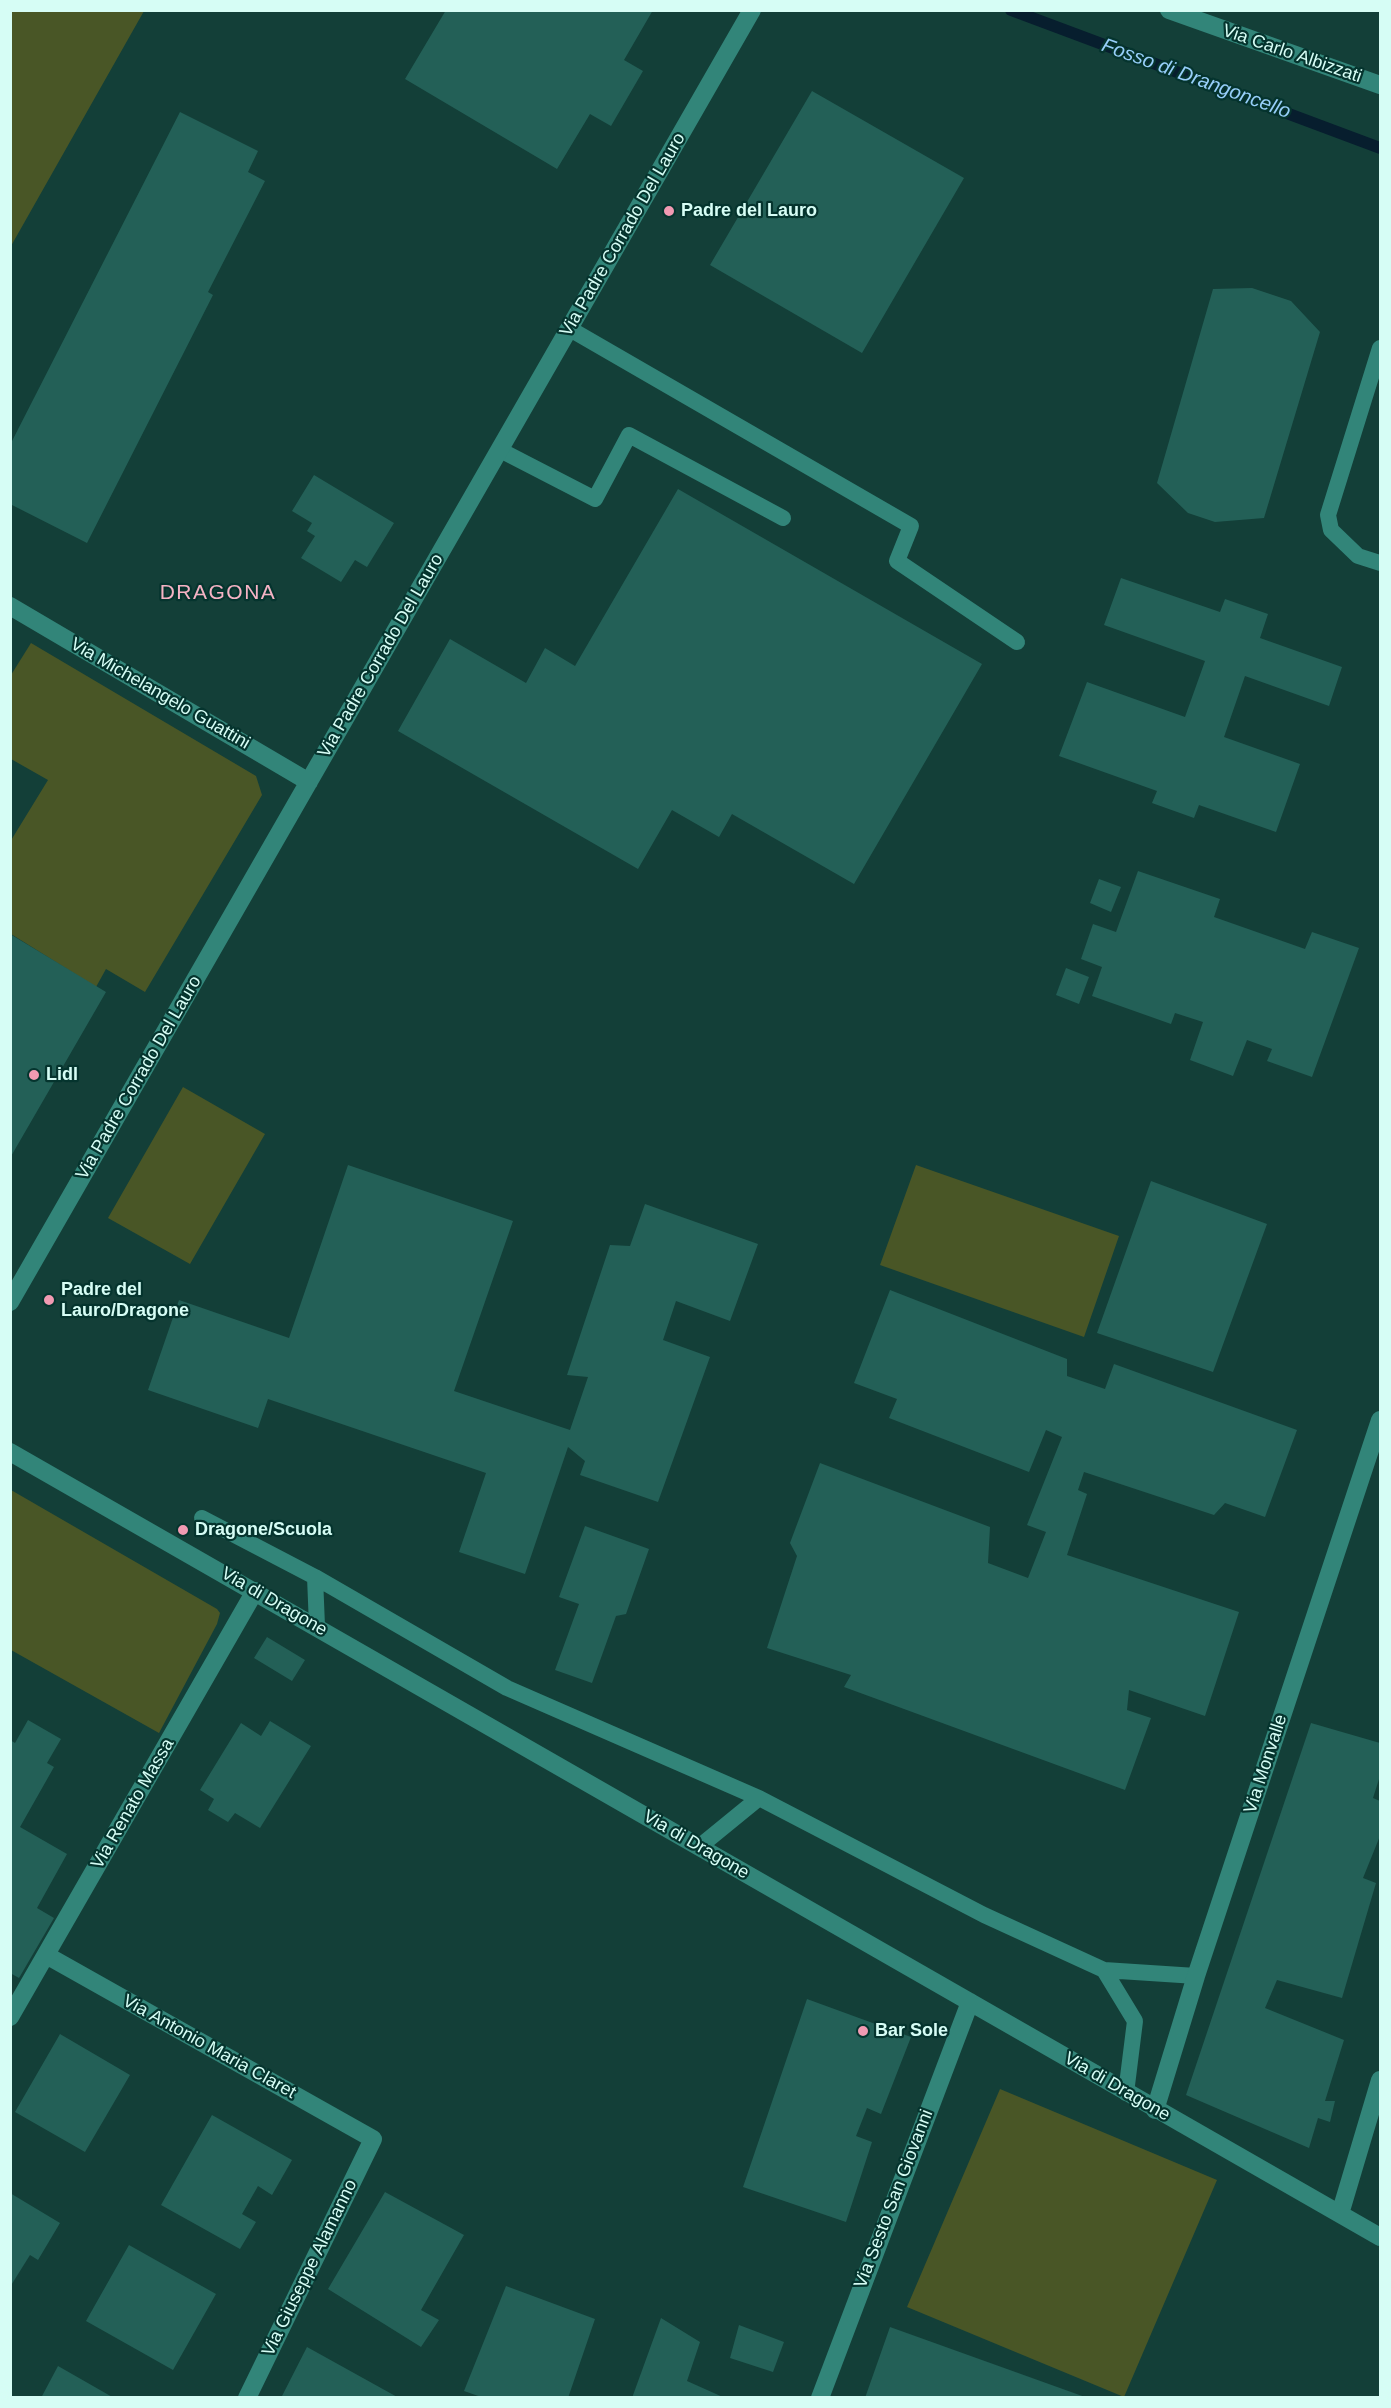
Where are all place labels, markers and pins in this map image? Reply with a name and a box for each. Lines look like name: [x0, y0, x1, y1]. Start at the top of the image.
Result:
place label: Padre del Lauro: [681, 200, 817, 222]
marker: Padre del Lauro: [662, 204, 676, 218]
place label: Lidl: [46, 1064, 78, 1086]
marker: Lidl: [27, 1068, 41, 1082]
place label: Padre del Lauro/Dragone: [61, 1279, 189, 1322]
marker: Padre del Lauro/Dragone: [42, 1293, 56, 1307]
place label: Dragone/Scuola: [195, 1519, 332, 1541]
marker: Dragone/Scuola: [176, 1523, 190, 1537]
place label: Bar Sole: [875, 2020, 948, 2042]
marker: Bar Sole: [856, 2024, 870, 2038]

